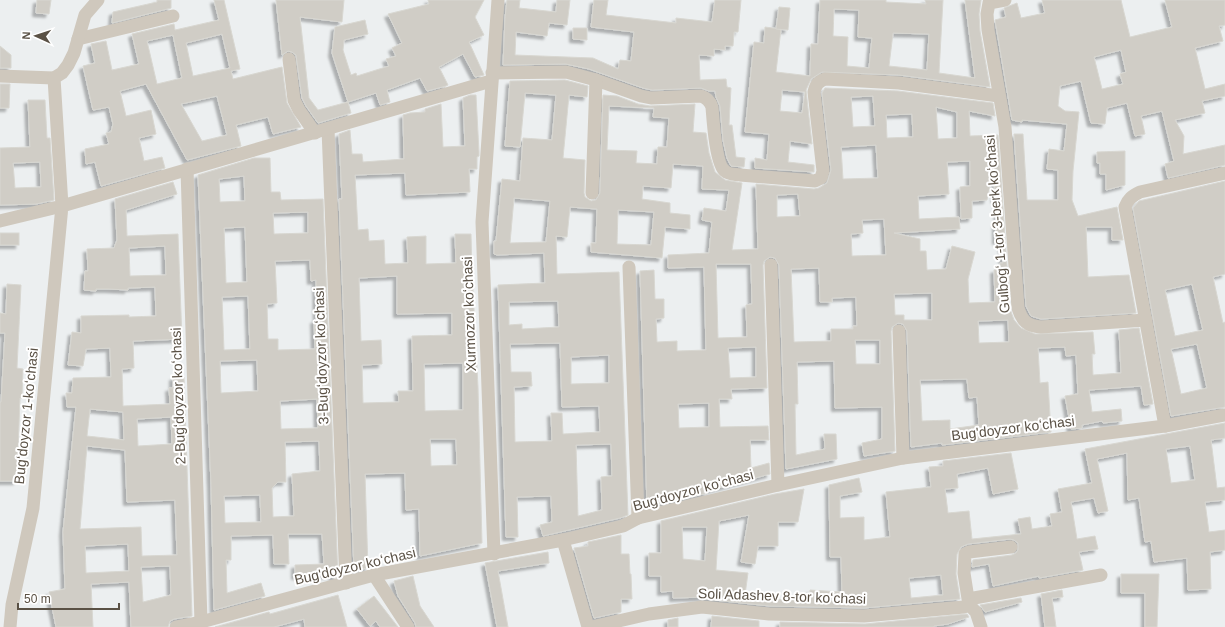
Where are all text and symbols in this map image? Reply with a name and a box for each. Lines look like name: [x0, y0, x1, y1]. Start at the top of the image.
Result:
north arrow: [16, 16, 56, 56]
text: N: [20, 31, 32, 40]
street label: Gulbogʻ 1-tor 3-berk koʻchasi: [981, 134, 1013, 314]
street label: Xurmozor koʻchasi: [459, 256, 479, 372]
street label: 3-Bugʻdoyzor koʻchasi: [311, 287, 331, 425]
street label: 2-Bugʻdoyzor koʻchasi: [168, 327, 188, 465]
street label: Bugʻdoyzor 1-koʻchasi: [11, 347, 41, 485]
street label: Bug'doyzor koʻchasi: [950, 412, 1076, 444]
street label: Bug'doyzor koʻchasi: [631, 466, 755, 514]
street label: Bug'doyzor koʻchasi: [293, 544, 417, 588]
scale bar: [18, 585, 119, 611]
street label: Soli Adashev 8-tor koʻchasi: [698, 585, 866, 607]
text: 50 m: [24, 592, 51, 606]

